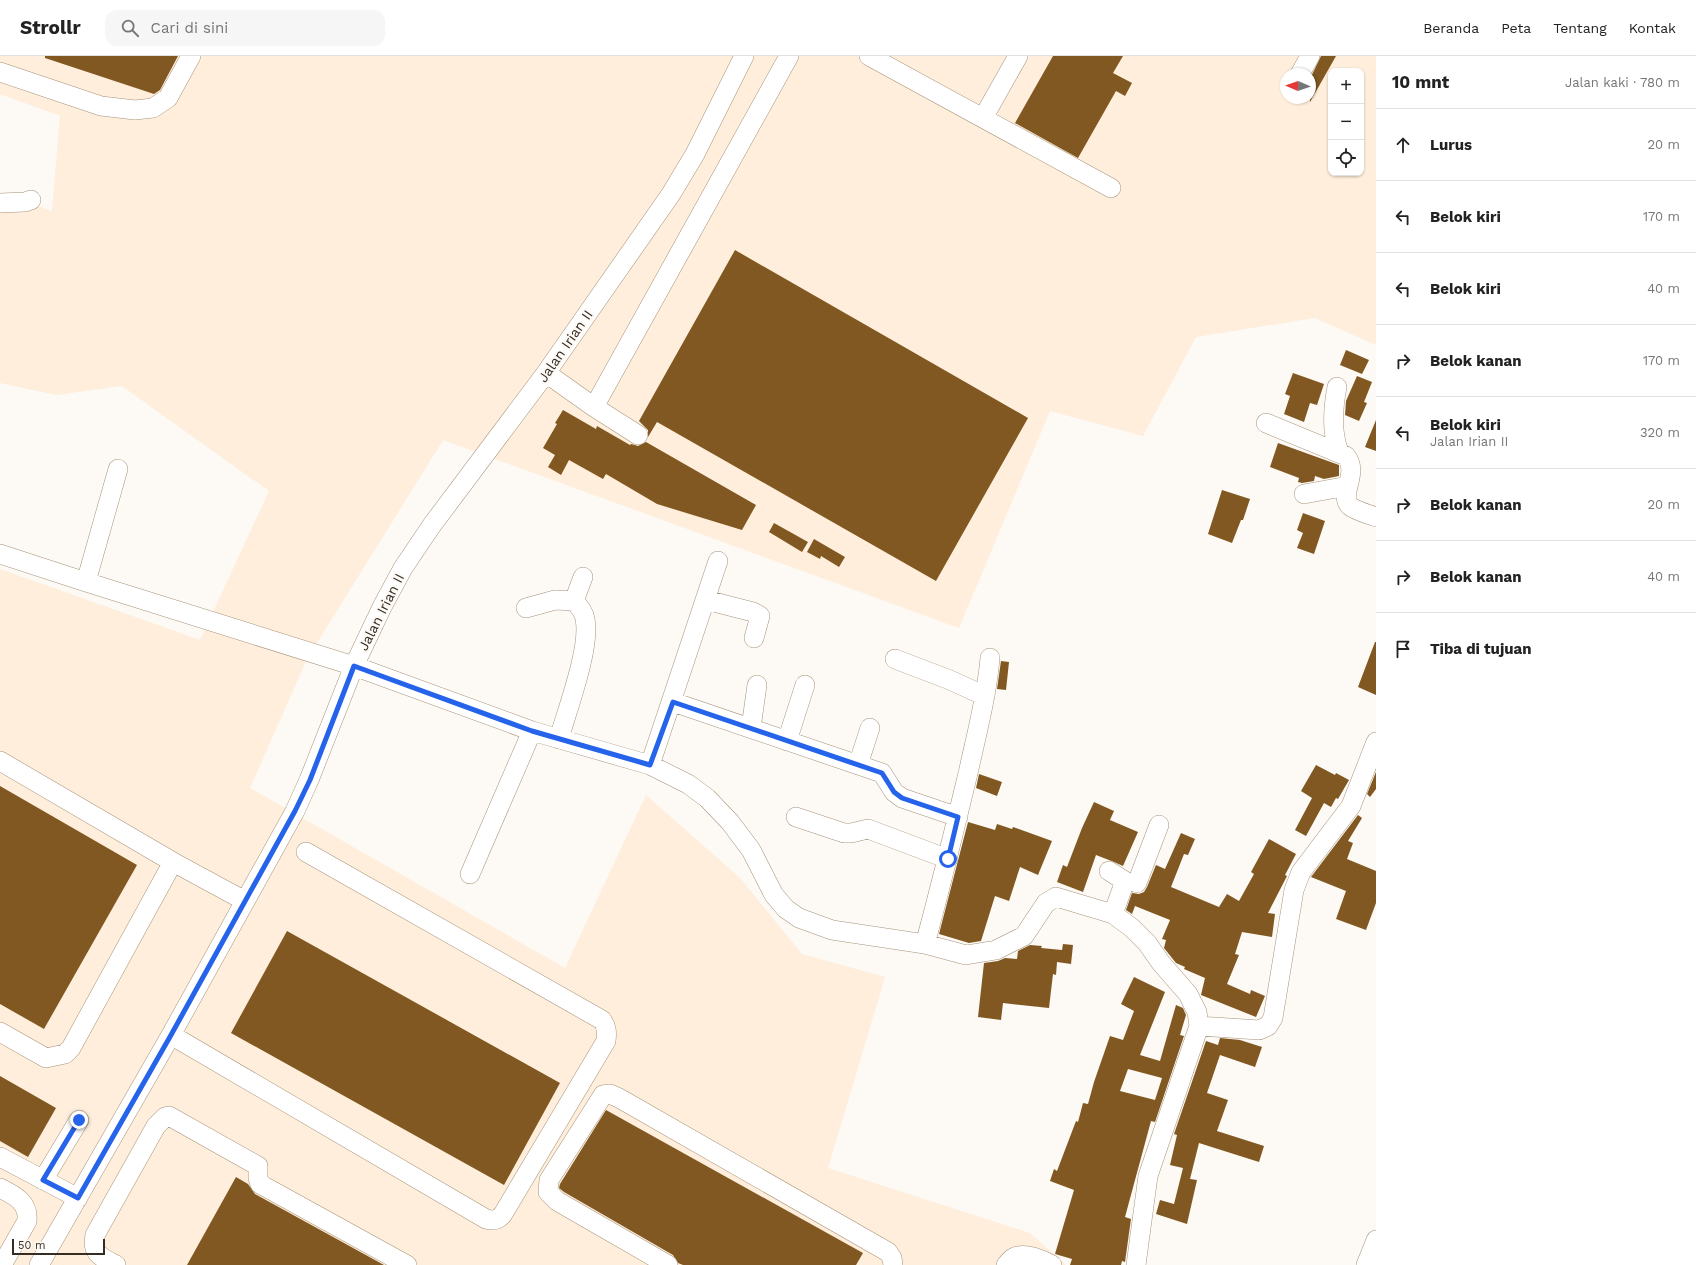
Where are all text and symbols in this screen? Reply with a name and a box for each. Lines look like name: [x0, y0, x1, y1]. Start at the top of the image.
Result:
search box: [105, 10, 385, 46]
text: Strollr: [20, 16, 81, 39]
icon: search: [119, 17, 141, 39]
text: Cari di sini: [151, 19, 228, 37]
text: Beranda: [1423, 20, 1479, 36]
text: Peta: [1501, 20, 1531, 36]
text: Tentang: [1553, 20, 1607, 36]
text: Kontak: [1629, 20, 1676, 36]
north arrow: [1280, 68, 1316, 104]
map controls: [1328, 68, 1364, 176]
button: +: [1328, 68, 1364, 104]
text: 10 mnt: [1392, 72, 1449, 92]
text: Jalan kaki · 780 m: [1565, 75, 1680, 90]
button: −: [1328, 104, 1364, 140]
icon: ahead: [1392, 134, 1414, 156]
text: Lurus: [1430, 136, 1472, 154]
text: 20 m: [1648, 137, 1680, 152]
button: locate: [1328, 140, 1364, 176]
icon: left: [1392, 206, 1414, 228]
text: Belok kiri: [1430, 208, 1501, 226]
text: 170 m: [1643, 209, 1680, 224]
icon: left: [1392, 278, 1414, 300]
text: Belok kiri: [1430, 280, 1501, 298]
text: 40 m: [1647, 281, 1680, 296]
street label: Jalan Irian II: [534, 307, 596, 385]
icon: right: [1392, 350, 1414, 372]
text: Belok kanan: [1430, 352, 1521, 370]
text: 170 m: [1643, 353, 1680, 368]
text: Belok kiri: [1430, 416, 1501, 434]
icon: left: [1392, 422, 1414, 444]
text: 320 m: [1640, 425, 1680, 440]
text: Jalan Irian II: [1430, 434, 1508, 449]
icon: right: [1392, 494, 1414, 516]
text: Belok kanan: [1430, 496, 1521, 514]
text: 20 m: [1648, 497, 1680, 512]
icon: right: [1392, 566, 1414, 588]
text: Belok kanan: [1430, 568, 1521, 586]
text: 40 m: [1647, 569, 1680, 584]
street label: Jalan Irian II: [355, 571, 407, 653]
icon: arrive: [1392, 638, 1414, 660]
text: Tiba di tujuan: [1430, 640, 1532, 658]
route start: [939, 850, 957, 868]
route end: [70, 1111, 88, 1129]
scale bar: [12, 1237, 105, 1256]
text: 50 m: [18, 1239, 45, 1252]

